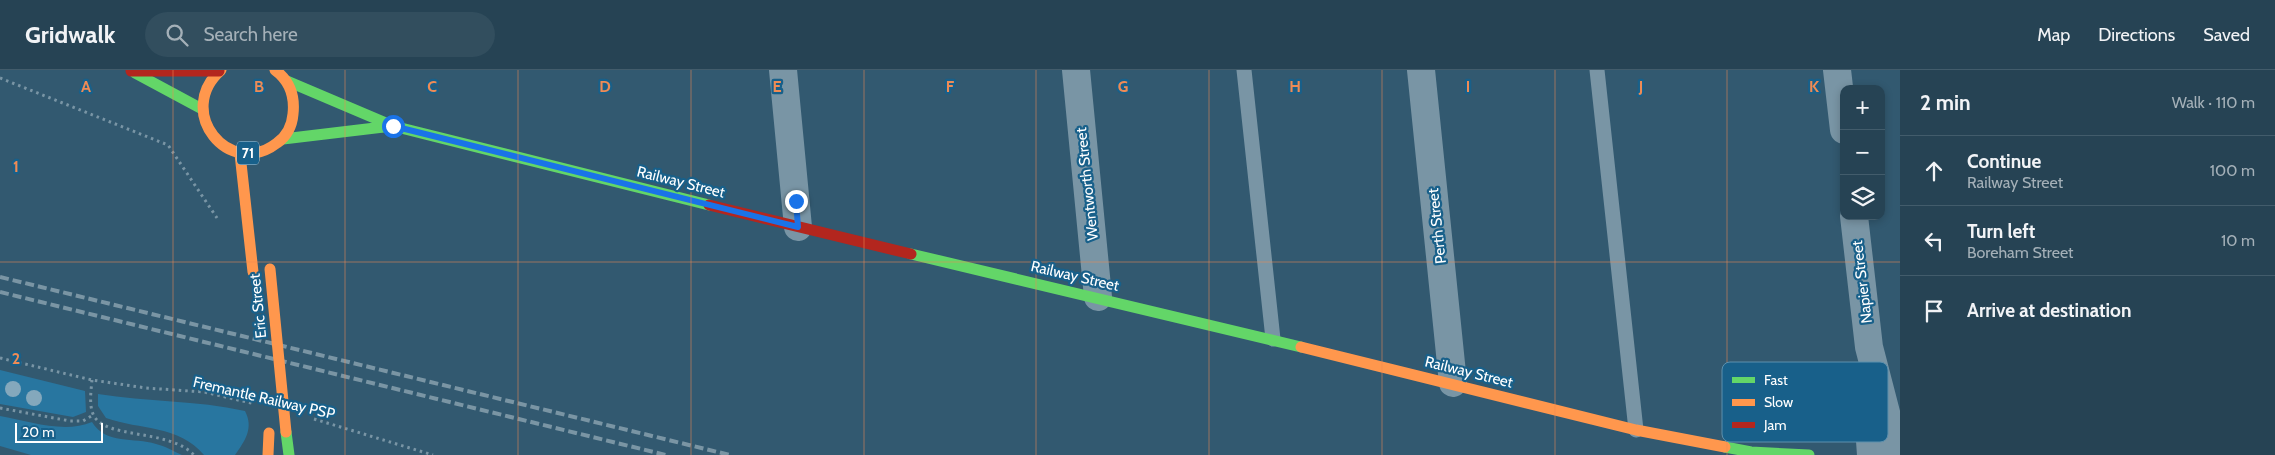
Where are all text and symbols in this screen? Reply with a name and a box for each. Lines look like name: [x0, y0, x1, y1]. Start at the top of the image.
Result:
search box: [145, 12, 495, 57]
text: Gridwalk: [25, 20, 115, 49]
icon: search: [163, 21, 191, 49]
text: Search here: [203, 23, 298, 46]
text: Map: [2037, 24, 2070, 46]
text: Directions: [2098, 24, 2175, 46]
text: Saved: [2203, 24, 2250, 46]
text: A: [81, 77, 91, 96]
text: B: [254, 77, 264, 96]
text: C: [427, 77, 437, 96]
text: D: [599, 77, 611, 96]
text: E: [772, 77, 782, 96]
text: F: [946, 77, 955, 96]
text: G: [1118, 77, 1128, 96]
text: H: [1289, 77, 1301, 96]
text: I: [1466, 77, 1470, 96]
text: J: [1638, 77, 1643, 96]
text: K: [1809, 77, 1819, 96]
map controls: [1840, 85, 1885, 220]
button: +: [1840, 85, 1885, 130]
text: 2 min: [1920, 90, 1971, 115]
text: Walk · 110 m: [2172, 93, 2255, 112]
route start: [382, 115, 405, 138]
street label: Wentworth Street: [1072, 127, 1102, 241]
button: −: [1840, 130, 1885, 175]
road number: 71: [237, 142, 259, 165]
text: Continue: [1967, 150, 2041, 173]
text: 1: [13, 157, 19, 176]
icon: ahead: [1920, 157, 1948, 185]
text: 100 m: [2210, 161, 2255, 180]
street label: Railway Street: [635, 162, 727, 202]
text: Railway Street: [1967, 173, 2063, 192]
button: layers: [1840, 175, 1885, 220]
street label: Perth Street: [1424, 187, 1450, 265]
route end: [785, 190, 808, 213]
text: Turn left: [1967, 220, 2035, 243]
icon: left: [1920, 227, 1948, 255]
text: 10 m: [2221, 231, 2255, 250]
street label: Napier Street: [1848, 239, 1876, 325]
text: Boreham Street: [1967, 243, 2074, 262]
street label: Railway Street: [1029, 257, 1121, 295]
street label: Eric Street: [246, 273, 270, 339]
icon: arrive: [1920, 297, 1948, 325]
text: Arrive at destination: [1967, 299, 2131, 322]
text: 2: [12, 349, 20, 368]
street label: Railway Street: [1423, 352, 1515, 392]
legend: [1722, 362, 1888, 442]
text: Fast: [1764, 371, 1788, 389]
street label: Fremantle Railway PSP: [191, 373, 337, 423]
text: Slow: [1764, 393, 1793, 411]
text: Jam: [1763, 416, 1786, 434]
scale bar: [15, 420, 102, 443]
text: 20 m: [22, 423, 55, 441]

